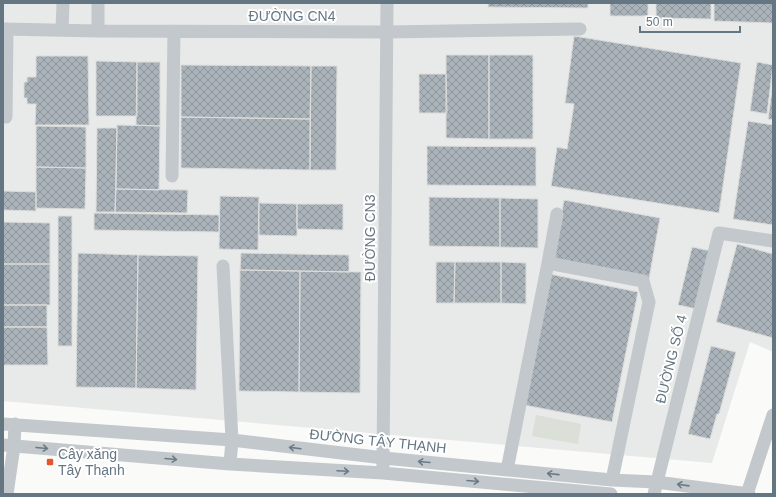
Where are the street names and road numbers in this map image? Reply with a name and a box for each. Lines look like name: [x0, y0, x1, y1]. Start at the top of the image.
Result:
street label: ĐƯỜNG CN4: [249, 8, 336, 24]
street label: ĐƯỜNG CN3: [362, 194, 378, 281]
street label: ĐƯỜNG SỐ 4: [651, 313, 690, 405]
street label: ĐƯỜNG TÂY THẠNH: [309, 426, 447, 456]

